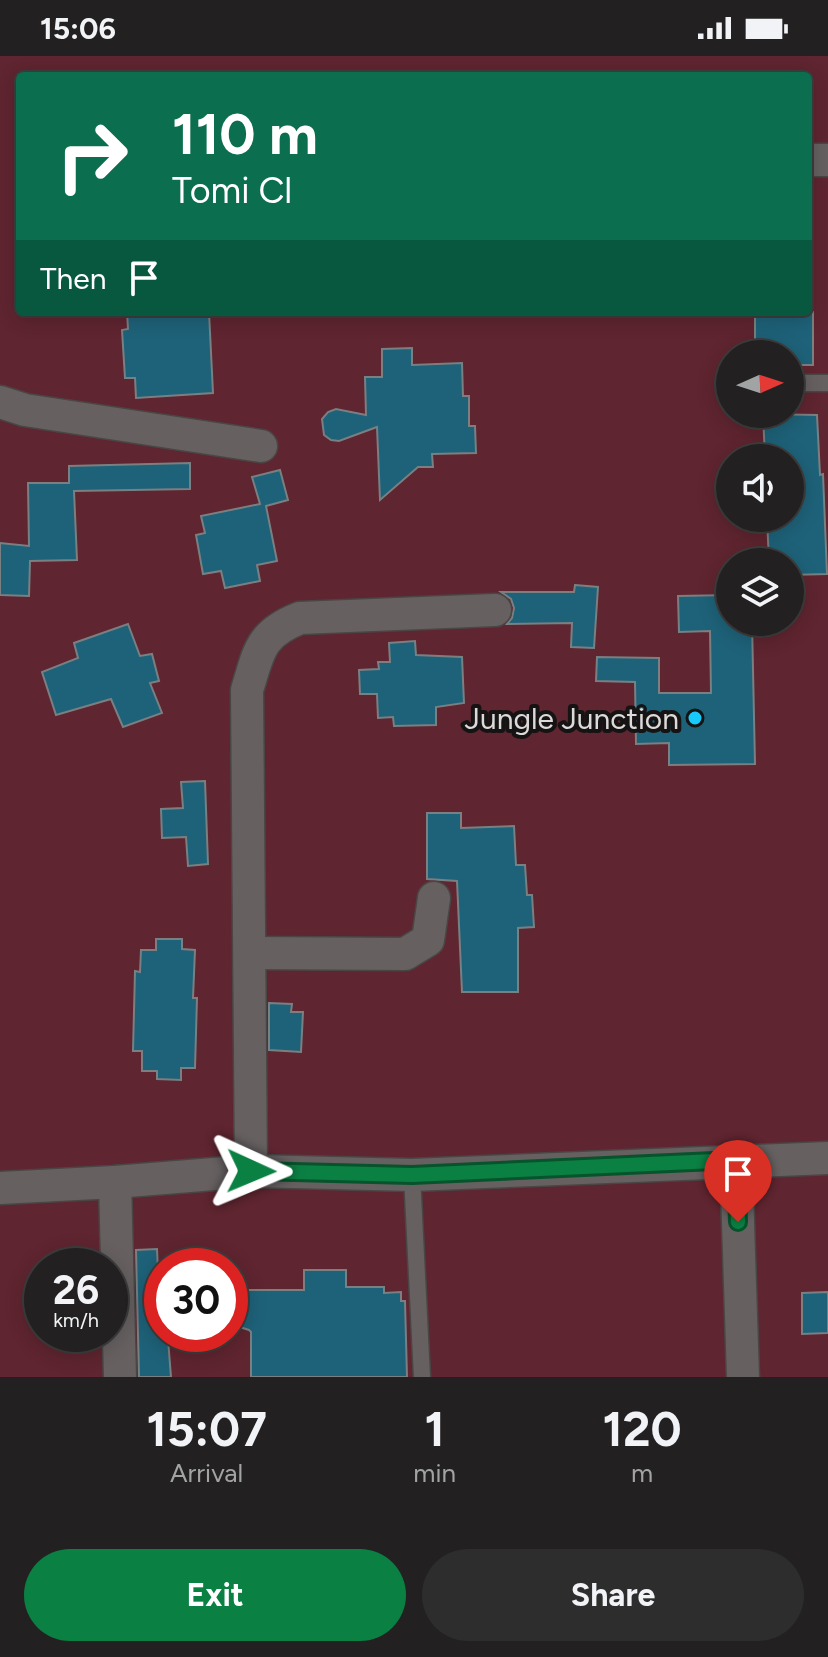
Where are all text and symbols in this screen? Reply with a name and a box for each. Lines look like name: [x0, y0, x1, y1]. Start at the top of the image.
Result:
text: 15:06: [40, 10, 116, 47]
text: 110 m: [172, 101, 318, 168]
icon: right: [40, 104, 144, 208]
text: Tomi Cl: [172, 169, 292, 212]
icon: arrive: [122, 256, 166, 300]
text: Then: [40, 260, 106, 297]
north arrow: [716, 340, 804, 428]
map controls: [716, 340, 804, 636]
button: sound: [716, 444, 804, 532]
button: layers: [716, 548, 804, 636]
place label: Jungle Junction: [464, 700, 679, 737]
marker: Jungle Junction: [686, 709, 704, 727]
position arrow: [209, 1129, 293, 1213]
pin: [704, 1140, 772, 1222]
icon: arrive: [716, 1152, 760, 1196]
speed limit sign: 30: [144, 1248, 248, 1352]
text: 26: [53, 1266, 99, 1314]
text: km/h: [53, 1308, 99, 1332]
text: 15:07: [146, 1400, 267, 1458]
text: 1: [424, 1400, 445, 1458]
text: 120: [602, 1400, 682, 1458]
text: Arrival: [170, 1457, 243, 1489]
text: min: [413, 1457, 456, 1489]
text: m: [631, 1457, 653, 1489]
button: Exit: [24, 1549, 406, 1641]
button: Share: [422, 1549, 804, 1641]

